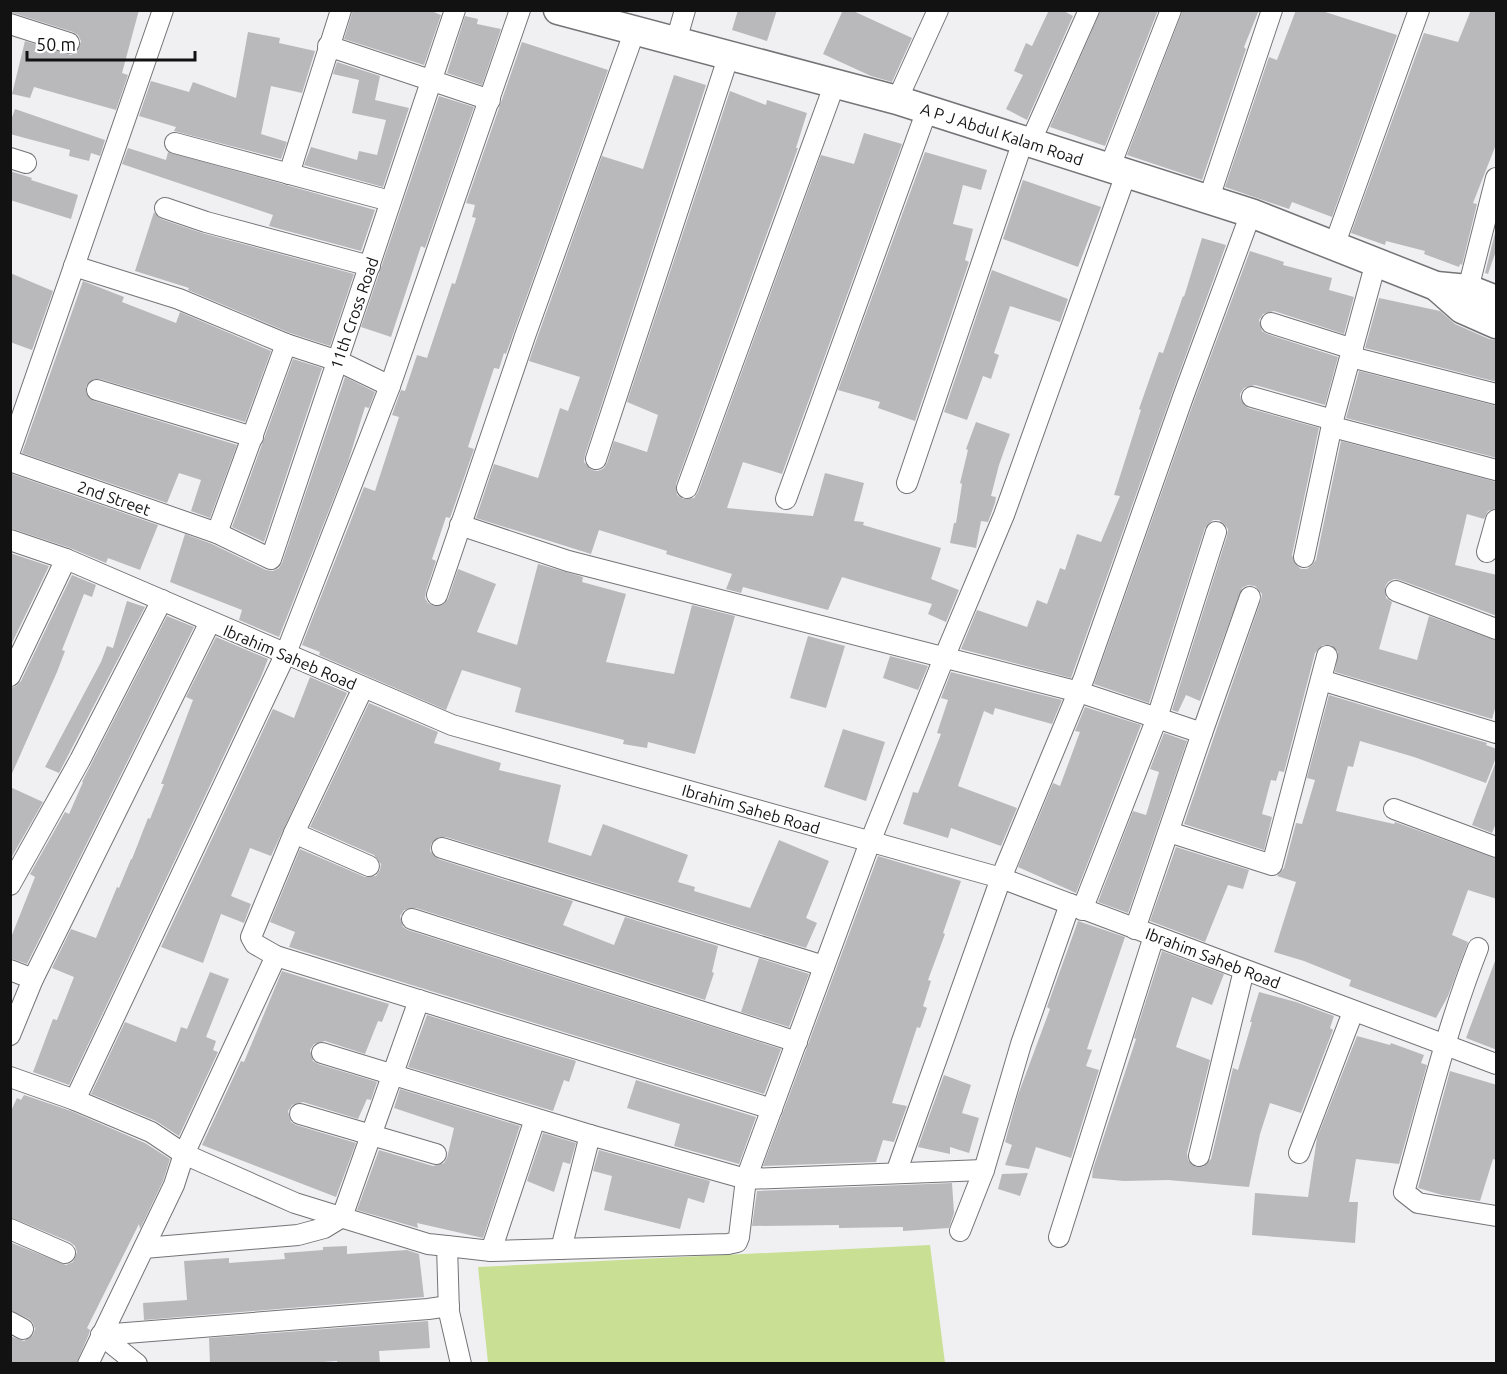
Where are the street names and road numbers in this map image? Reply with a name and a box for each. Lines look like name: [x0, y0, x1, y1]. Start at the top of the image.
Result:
street label: A P J Abdul Kalam Road: [919, 99, 1085, 169]
street label: 11th Cross Road: [326, 255, 382, 371]
street label: 2nd Street: [75, 477, 153, 519]
street label: Ibrahim Saheb Road: [221, 621, 359, 693]
street label: Ibrahim Saheb Road: [680, 781, 822, 837]
street label: Ibrahim Saheb Road: [1143, 924, 1283, 992]

